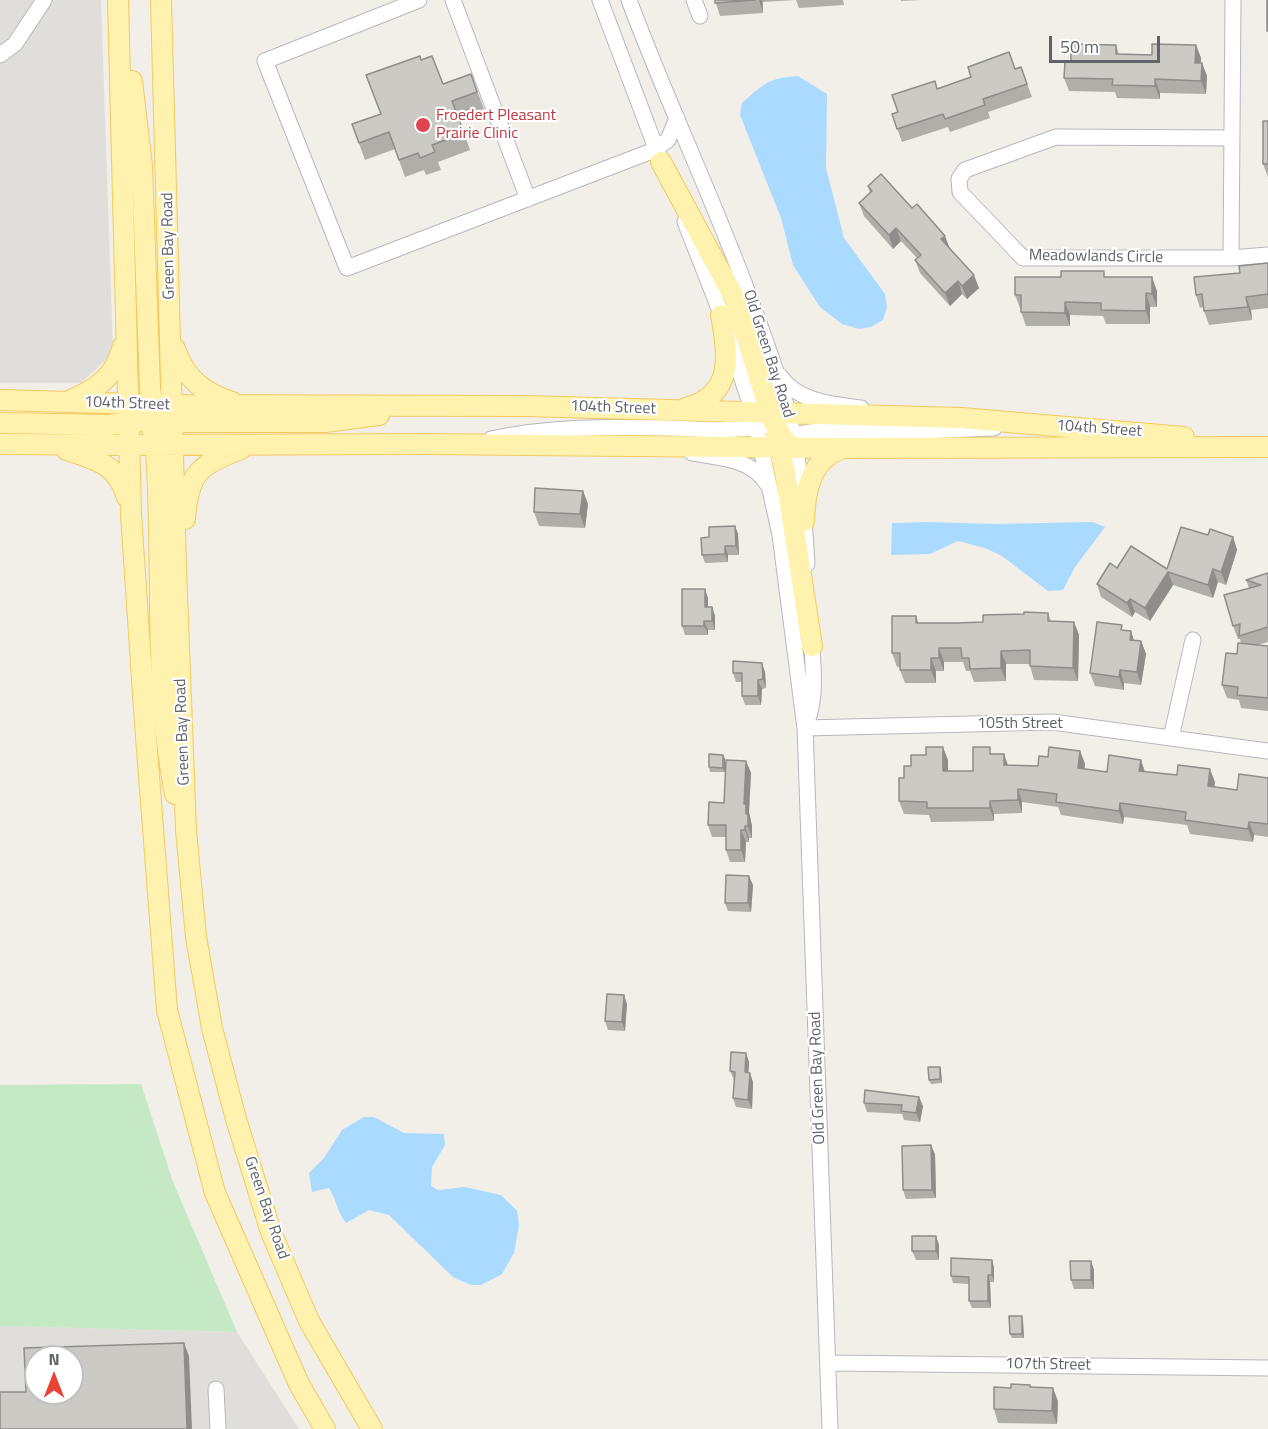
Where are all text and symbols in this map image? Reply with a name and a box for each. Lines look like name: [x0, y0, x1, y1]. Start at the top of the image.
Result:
scale bar: [1052, 24, 1163, 62]
text: 50 m: [1060, 33, 1099, 60]
place label: Froedert Pleasant Prairie Clinic: [436, 106, 556, 144]
marker: Froedert Pleasant Prairie Clinic: [414, 116, 432, 134]
street label: Green Bay Road: [158, 192, 180, 300]
street label: Meadowlands Circle: [1029, 246, 1163, 268]
street label: Old Green Bay Road: [738, 288, 798, 420]
street label: 104th Street: [84, 393, 170, 415]
street label: 104th Street: [570, 397, 656, 419]
street label: 104th Street: [1056, 416, 1142, 442]
street label: Green Bay Road: [172, 678, 194, 786]
street label: 105th Street: [977, 714, 1063, 734]
street label: Old Green Bay Road: [806, 1011, 830, 1145]
street label: Green Bay Road: [239, 1154, 293, 1262]
north arrow: [24, 1345, 84, 1405]
text: N: [48, 1347, 60, 1371]
street label: 107th Street: [1005, 1355, 1091, 1375]

